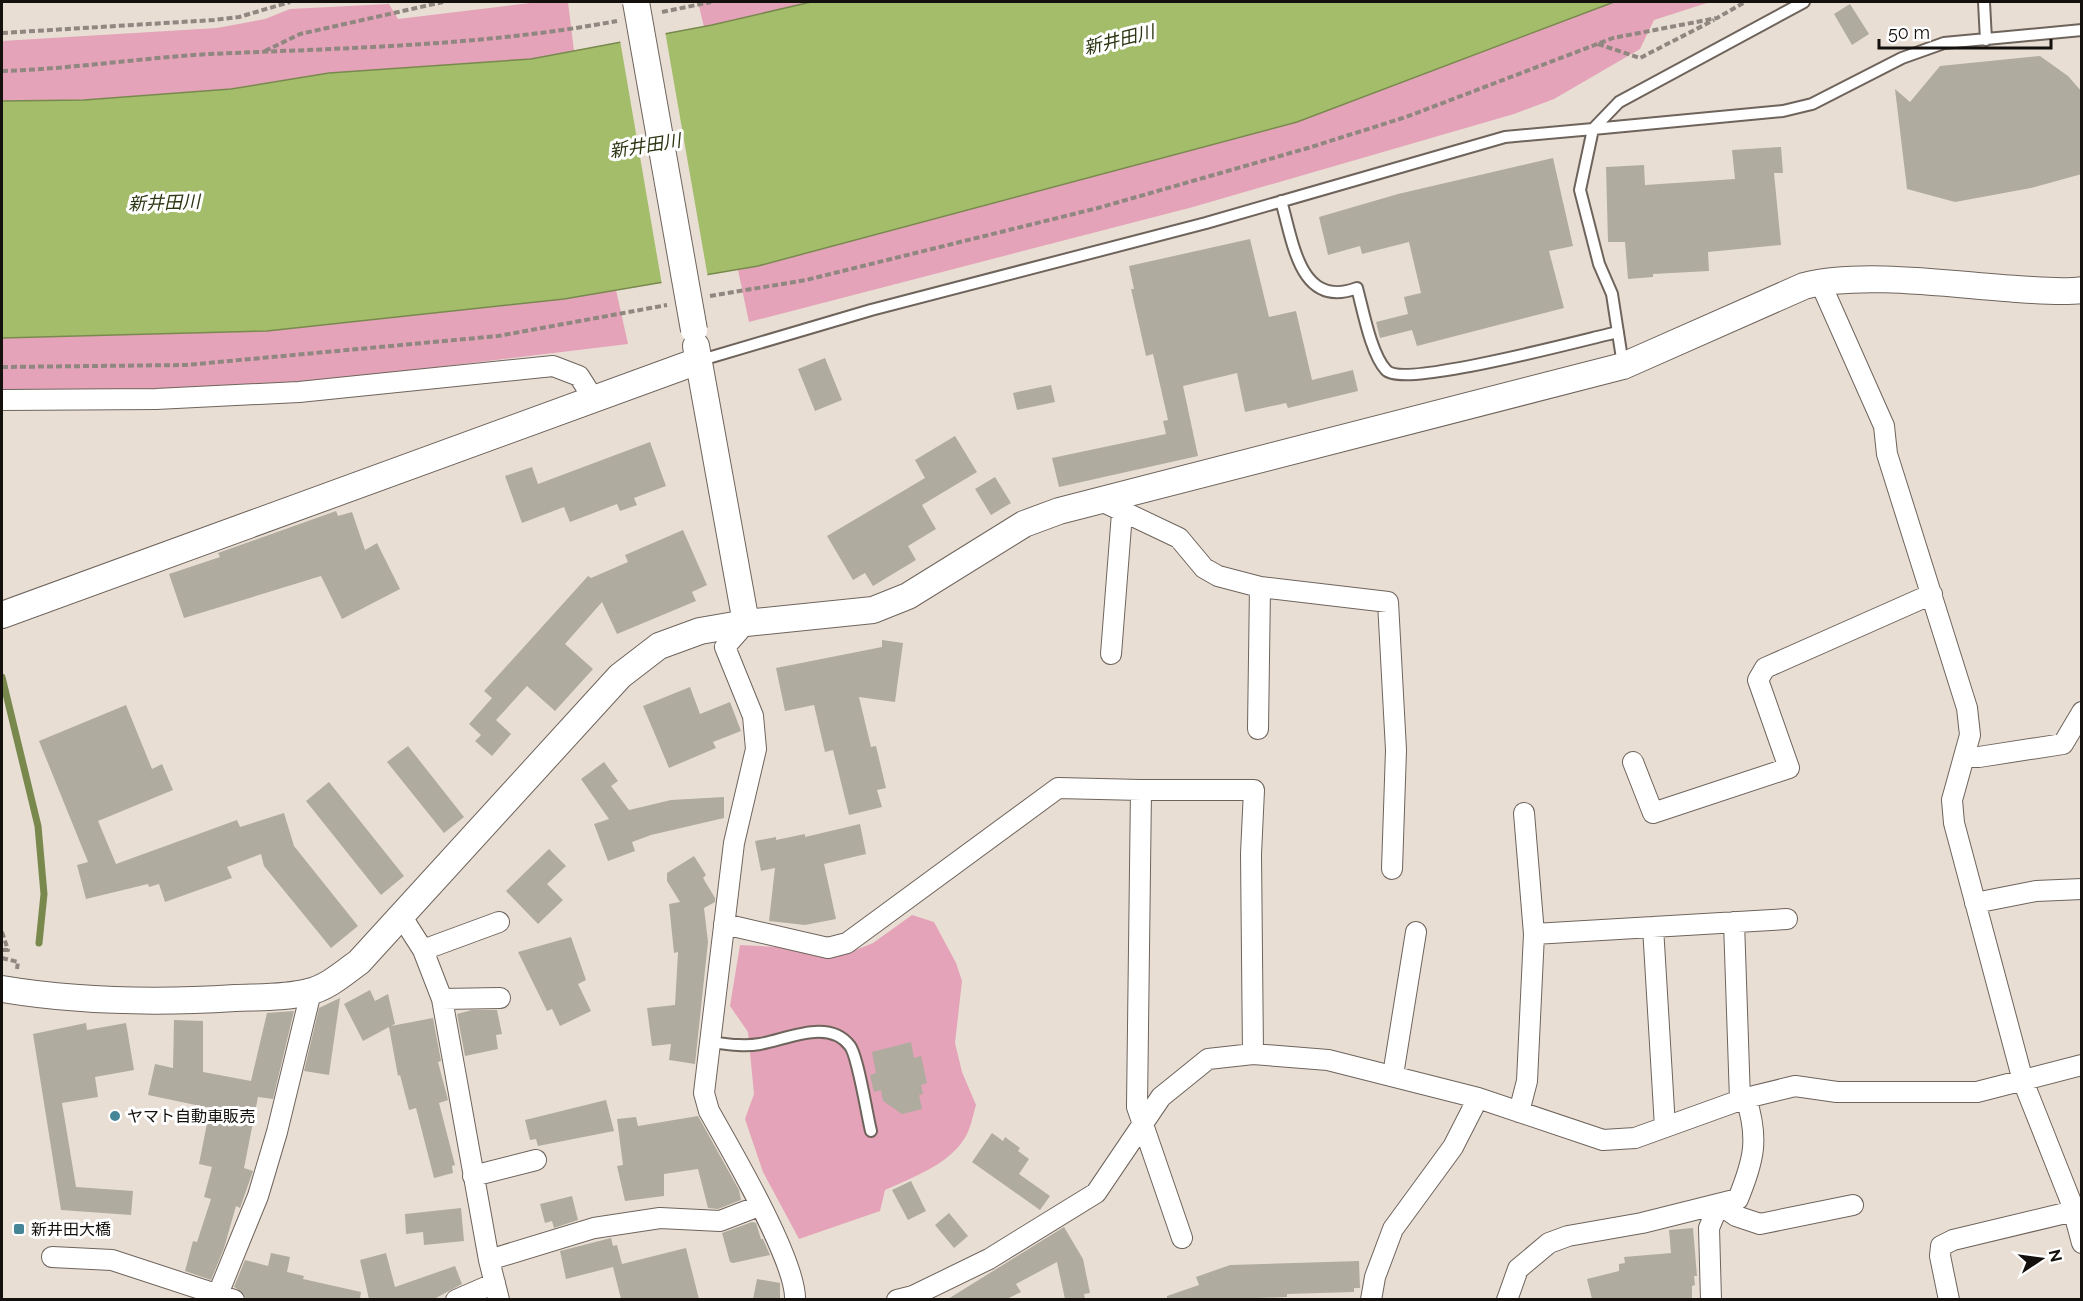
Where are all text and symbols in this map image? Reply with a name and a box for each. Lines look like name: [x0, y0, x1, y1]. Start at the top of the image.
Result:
scale bar: [1879, 12, 2052, 50]
water label: 新井田川: [1081, 20, 1158, 58]
text: 50 m: [1888, 22, 1930, 43]
water label: 新井田川: [608, 129, 684, 162]
water label: 新井田川: [128, 191, 202, 214]
place label: ヤマト自動車販売: [127, 1107, 255, 1126]
marker: ヤマト自動車販売: [108, 1109, 122, 1123]
place label: 新井田大橋: [31, 1220, 111, 1239]
marker: 新井田大橋: [12, 1222, 26, 1236]
north arrow: [2011, 1229, 2071, 1289]
text: N: [2044, 1248, 2066, 1264]

